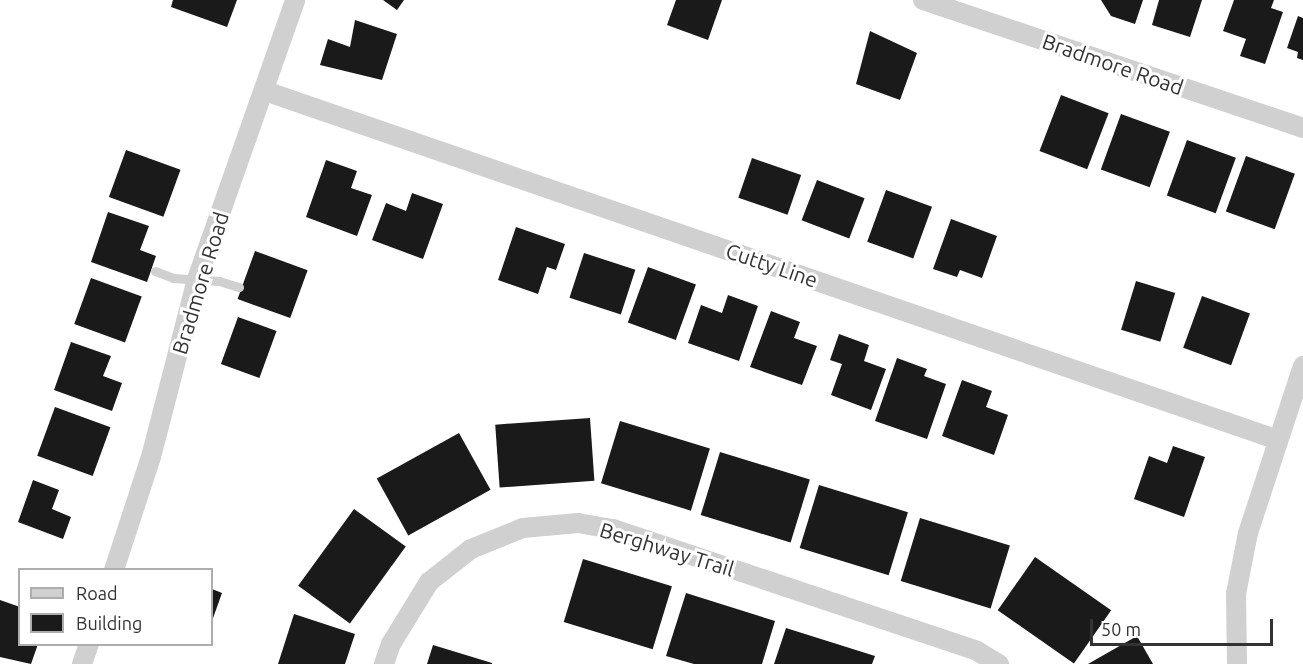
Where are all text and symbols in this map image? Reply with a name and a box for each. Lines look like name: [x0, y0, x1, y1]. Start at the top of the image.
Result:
street label: Bradmore Road: [1039, 28, 1187, 100]
street label: Bradmore Road: [166, 209, 234, 357]
street label: Cutty Line: [723, 238, 821, 292]
street label: Berghway Trail: [597, 517, 737, 581]
legend: [18, 568, 213, 646]
text: Road: [76, 583, 118, 603]
scale bar: [1093, 607, 1276, 645]
text: Building: [76, 613, 142, 633]
text: 50 m: [1101, 619, 1141, 639]

